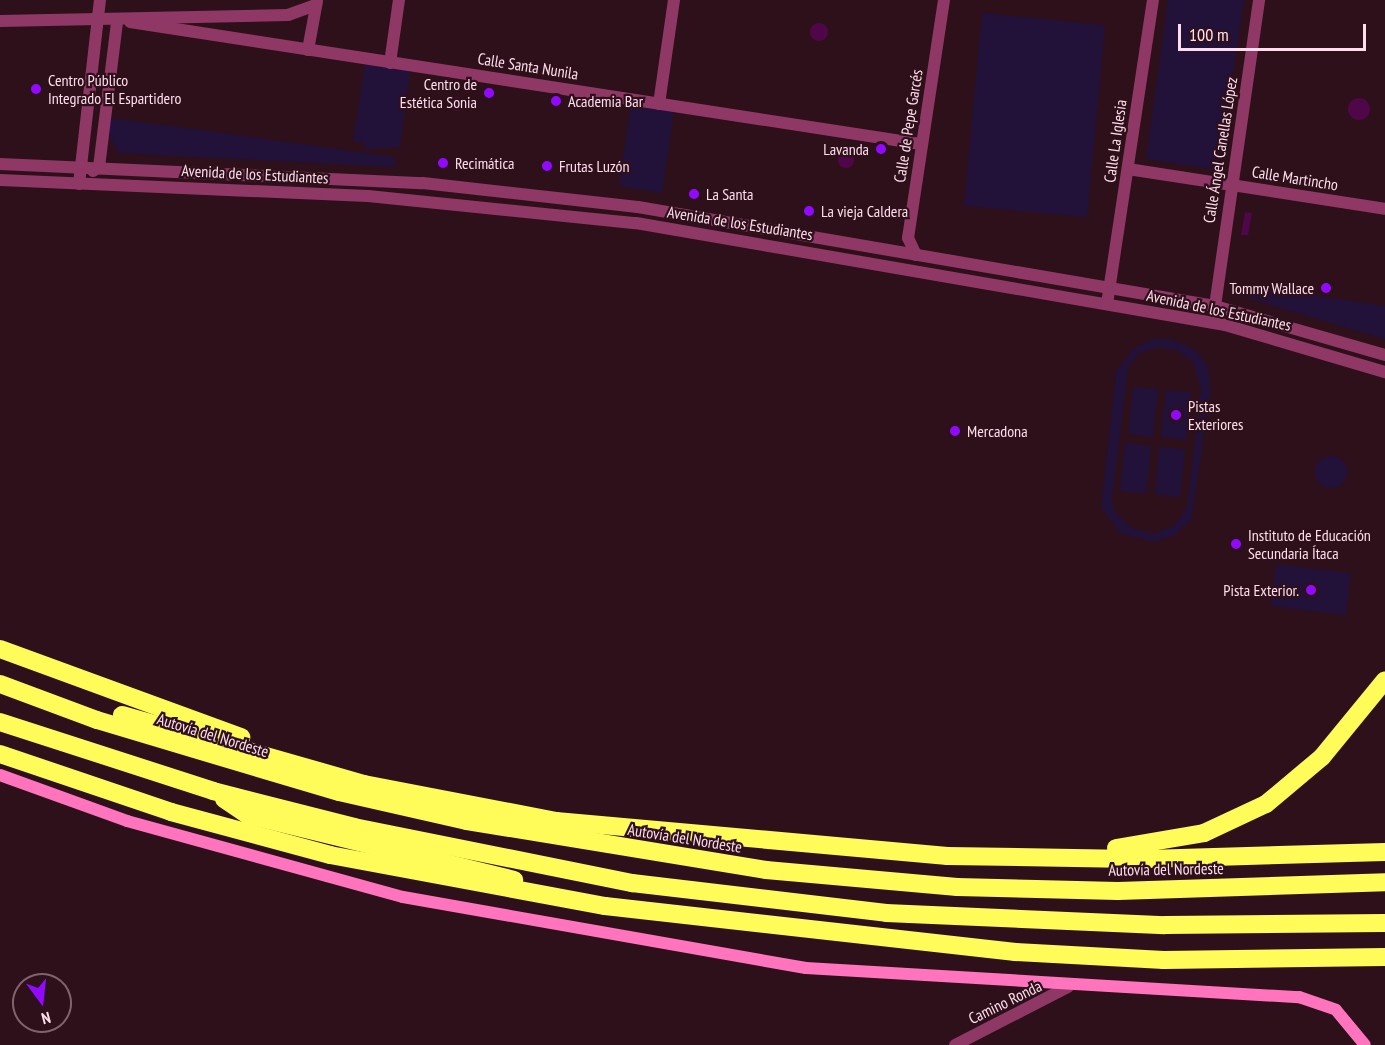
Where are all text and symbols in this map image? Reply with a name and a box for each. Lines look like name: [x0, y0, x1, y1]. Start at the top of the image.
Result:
scale bar: [1181, 12, 1368, 50]
text: 100 m: [1189, 23, 1229, 46]
street label: Calle Santa Nunila: [476, 49, 580, 83]
street label: Calle de Pepe Garcés: [890, 68, 926, 184]
place label: Centro Público Integrado El Espartidero: [48, 70, 182, 108]
place label: Centro de Estética Sonia: [400, 74, 477, 112]
street label: Calle Ángel Canellas López: [1199, 75, 1241, 225]
marker: Centro Público Integrado El Espartidero: [29, 82, 43, 96]
marker: Centro de Estética Sonia: [482, 86, 496, 100]
place label: Academia Bar: [568, 91, 643, 111]
marker: Academia Bar: [549, 94, 563, 108]
street label: Calle La Iglesia: [1100, 98, 1130, 184]
place label: Lavanda: [823, 139, 869, 159]
marker: Lavanda: [874, 142, 888, 156]
place label: Recimática: [455, 153, 514, 173]
marker: Recimática: [436, 156, 450, 170]
place label: Frutas Luzón: [559, 156, 629, 176]
marker: Frutas Luzón: [540, 159, 554, 173]
street label: Avenida de los Estudiantes: [181, 161, 329, 187]
street label: Calle Martincho: [1251, 162, 1339, 194]
place label: La Santa: [706, 184, 753, 204]
marker: La Santa: [687, 187, 701, 201]
place label: La vieja Caldera: [821, 201, 908, 221]
street label: Avenida de los Estudiantes: [666, 202, 814, 244]
marker: La vieja Caldera: [802, 204, 816, 218]
place label: Tommy Wallace: [1229, 278, 1314, 298]
marker: Tommy Wallace: [1319, 281, 1333, 295]
street label: Avenida de los Estudiantes: [1145, 285, 1293, 335]
place label: Pistas Exteriores: [1188, 396, 1244, 434]
marker: Pistas Exteriores: [1169, 408, 1183, 422]
place label: Mercadona: [967, 421, 1028, 441]
marker: Mercadona: [948, 424, 962, 438]
place label: Instituto de Educación Secundaria Ítaca: [1248, 525, 1371, 563]
marker: Instituto de Educación Secundaria Ítaca: [1229, 537, 1243, 551]
place label: Pista Exterior.: [1223, 580, 1299, 600]
marker: Pista Exterior.: [1304, 583, 1318, 597]
street label: Autovía del Nordeste: [155, 709, 271, 761]
street label: Autovía del Nordeste: [627, 819, 743, 857]
street label: Autovía del Nordeste: [1108, 858, 1224, 880]
north arrow: [12, 973, 72, 1033]
street label: Camino Ronda: [965, 976, 1045, 1028]
text: N: [39, 1008, 53, 1029]

